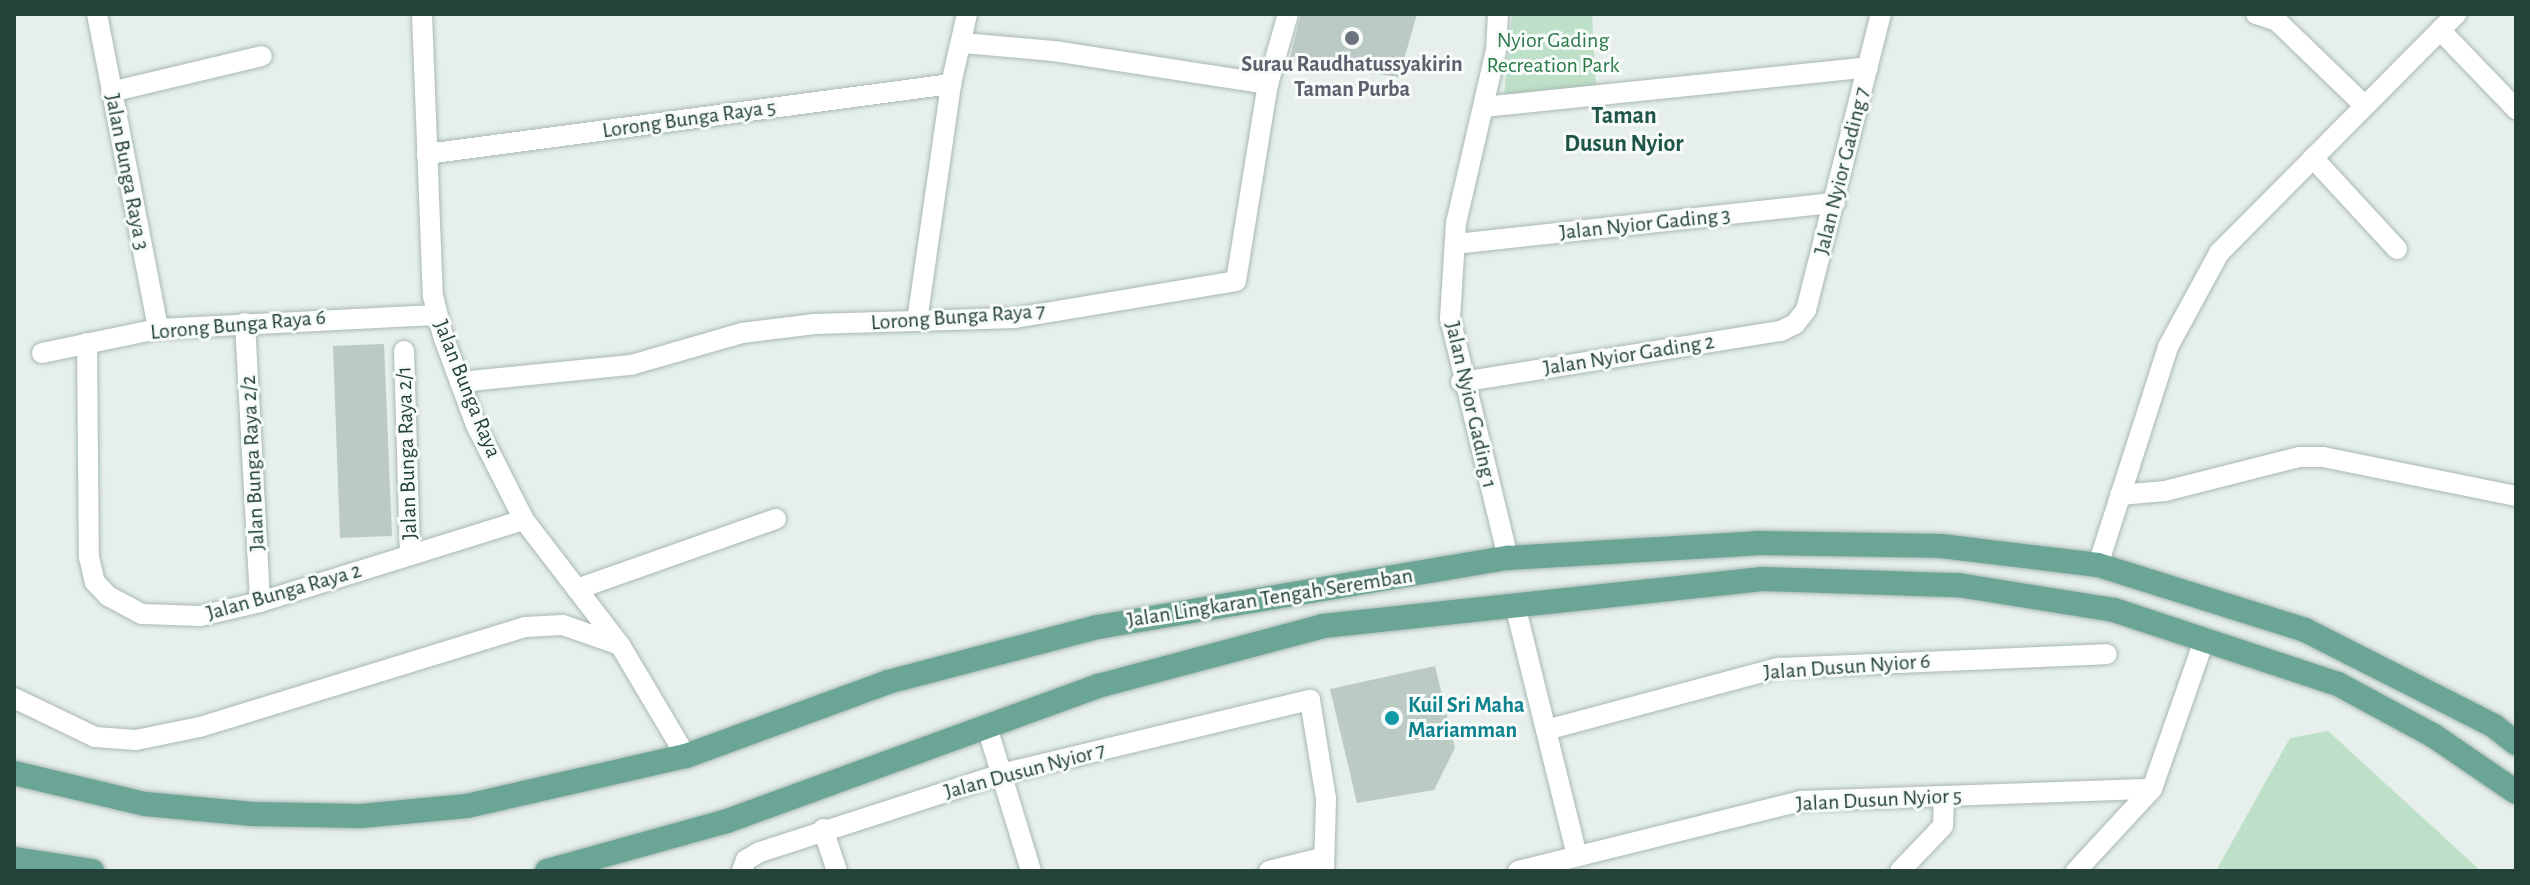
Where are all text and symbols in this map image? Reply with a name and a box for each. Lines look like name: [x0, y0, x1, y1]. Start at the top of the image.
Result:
park label: Nyior Gading Recreation Park: [1486, 27, 1620, 78]
marker: Surau Raudhatussyakirin Taman Purba: [1343, 29, 1361, 47]
place label: Surau Raudhatussyakirin Taman Purba: [1241, 51, 1463, 102]
street label: Jalan Nyior Gading 7: [1808, 84, 1876, 258]
street label: Jalan Bunga Raya 3: [99, 92, 155, 252]
street label: Lorong Bunga Raya 5: [601, 94, 777, 144]
district label: Taman Dusun Nyior: [1564, 103, 1684, 159]
street label: Jalan Nyior Gading 3: [1558, 202, 1732, 246]
street label: Lorong Bunga Raya 7: [870, 298, 1046, 336]
street label: Lorong Bunga Raya 6: [149, 304, 327, 346]
street label: Jalan Bunga Raya: [427, 316, 507, 462]
street label: Jalan Nyior Gading 1: [1439, 319, 1503, 491]
street label: Jalan Nyior Gading 2: [1542, 328, 1716, 382]
street label: Jalan Bunga Raya 2/1: [391, 366, 423, 540]
street label: Jalan Bunga Raya 2/2: [235, 374, 271, 552]
street label: Jalan Bunga Raya 2: [204, 557, 364, 627]
street label: Jalan Lingkaran Tengah Seremban: [1125, 562, 1415, 634]
street label: Jalan Dusun Nyior 6: [1763, 648, 1931, 686]
place label: Kuil Sri Maha Mariamman: [1408, 692, 1524, 744]
marker: Kuil Sri Maha Mariamman: [1383, 709, 1401, 727]
street label: Jalan Dusun Nyior 7: [941, 737, 1109, 805]
street label: Jalan Dusun Nyior 5: [1795, 782, 1963, 818]

